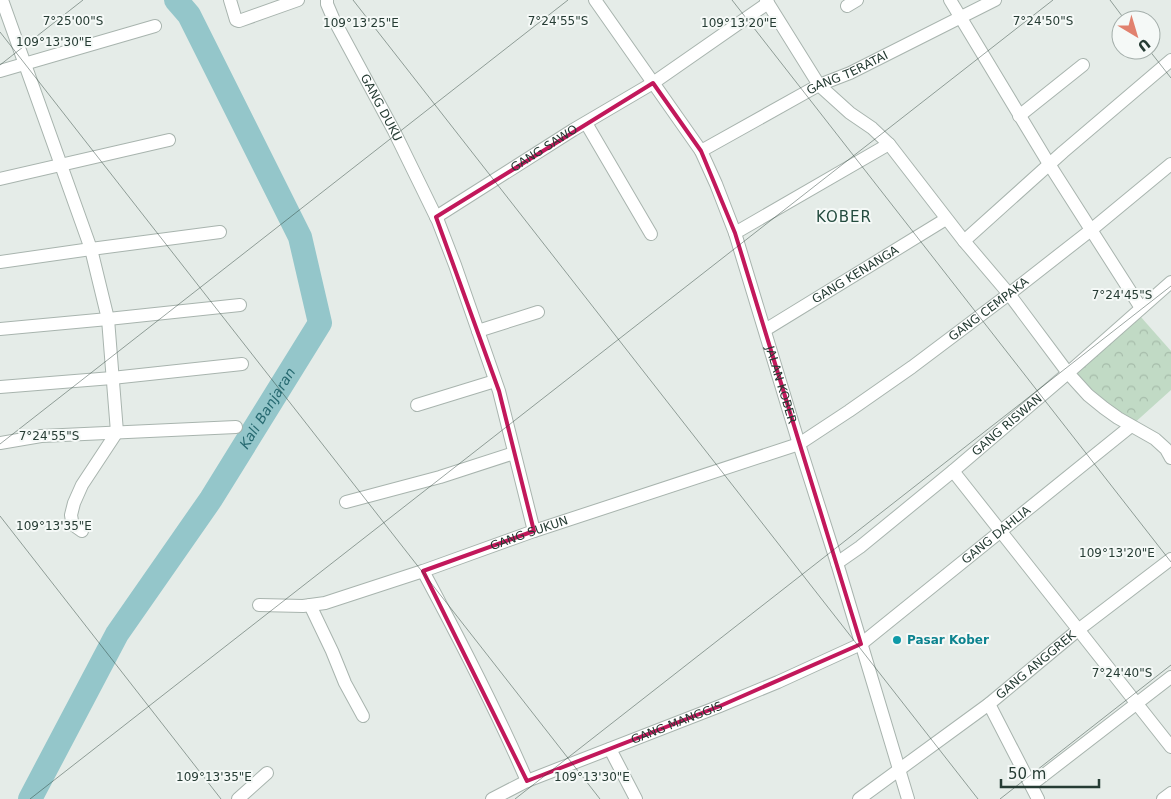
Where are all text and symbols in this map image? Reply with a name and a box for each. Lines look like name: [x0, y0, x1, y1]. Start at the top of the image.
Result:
north arrow: [1111, 10, 1161, 60]
text: 7°25'00"S: [43, 14, 103, 28]
text: 7°24'55"S: [528, 14, 588, 28]
text: 7°24'50"S: [1013, 14, 1073, 28]
text: 109°13'25"E: [323, 16, 399, 30]
text: 109°13'20"E: [701, 16, 777, 30]
text: 109°13'30"E: [16, 35, 92, 49]
text: U: [1135, 35, 1153, 55]
street label: GANG TERATAI: [804, 48, 890, 98]
street label: GANG DUKU: [358, 72, 405, 143]
street label: GANG SAWO: [508, 122, 580, 175]
district label: KOBER: [816, 208, 872, 226]
street label: GANG KENANGA: [810, 242, 902, 306]
street label: GANG CEMPAKA: [946, 274, 1032, 344]
text: 7°24'45"S: [1092, 288, 1152, 302]
street label: JALAN KOBER: [762, 343, 799, 425]
water label: Kali Banjaran: [236, 365, 298, 452]
street label: GANG RISWAN: [969, 391, 1045, 459]
text: 7°24'55"S: [19, 429, 79, 443]
street label: GANG DAHLIA: [959, 503, 1034, 567]
street label: GANG SUKUN: [488, 513, 570, 553]
text: 109°13'35"E: [16, 519, 92, 533]
text: 109°13'20"E: [1079, 546, 1155, 560]
street label: GANG ANGGREK: [993, 627, 1079, 702]
place label: Pasar Kober: [907, 633, 989, 647]
marker: Pasar Kober: [891, 634, 903, 646]
text: 7°24'40"S: [1092, 666, 1152, 680]
street label: GANG MANGGIS: [629, 699, 724, 747]
scale bar: [1001, 756, 1098, 788]
text: 50 m: [1008, 765, 1046, 783]
text: 109°13'35"E: [176, 770, 252, 784]
text: 109°13'30"E: [554, 770, 630, 784]

